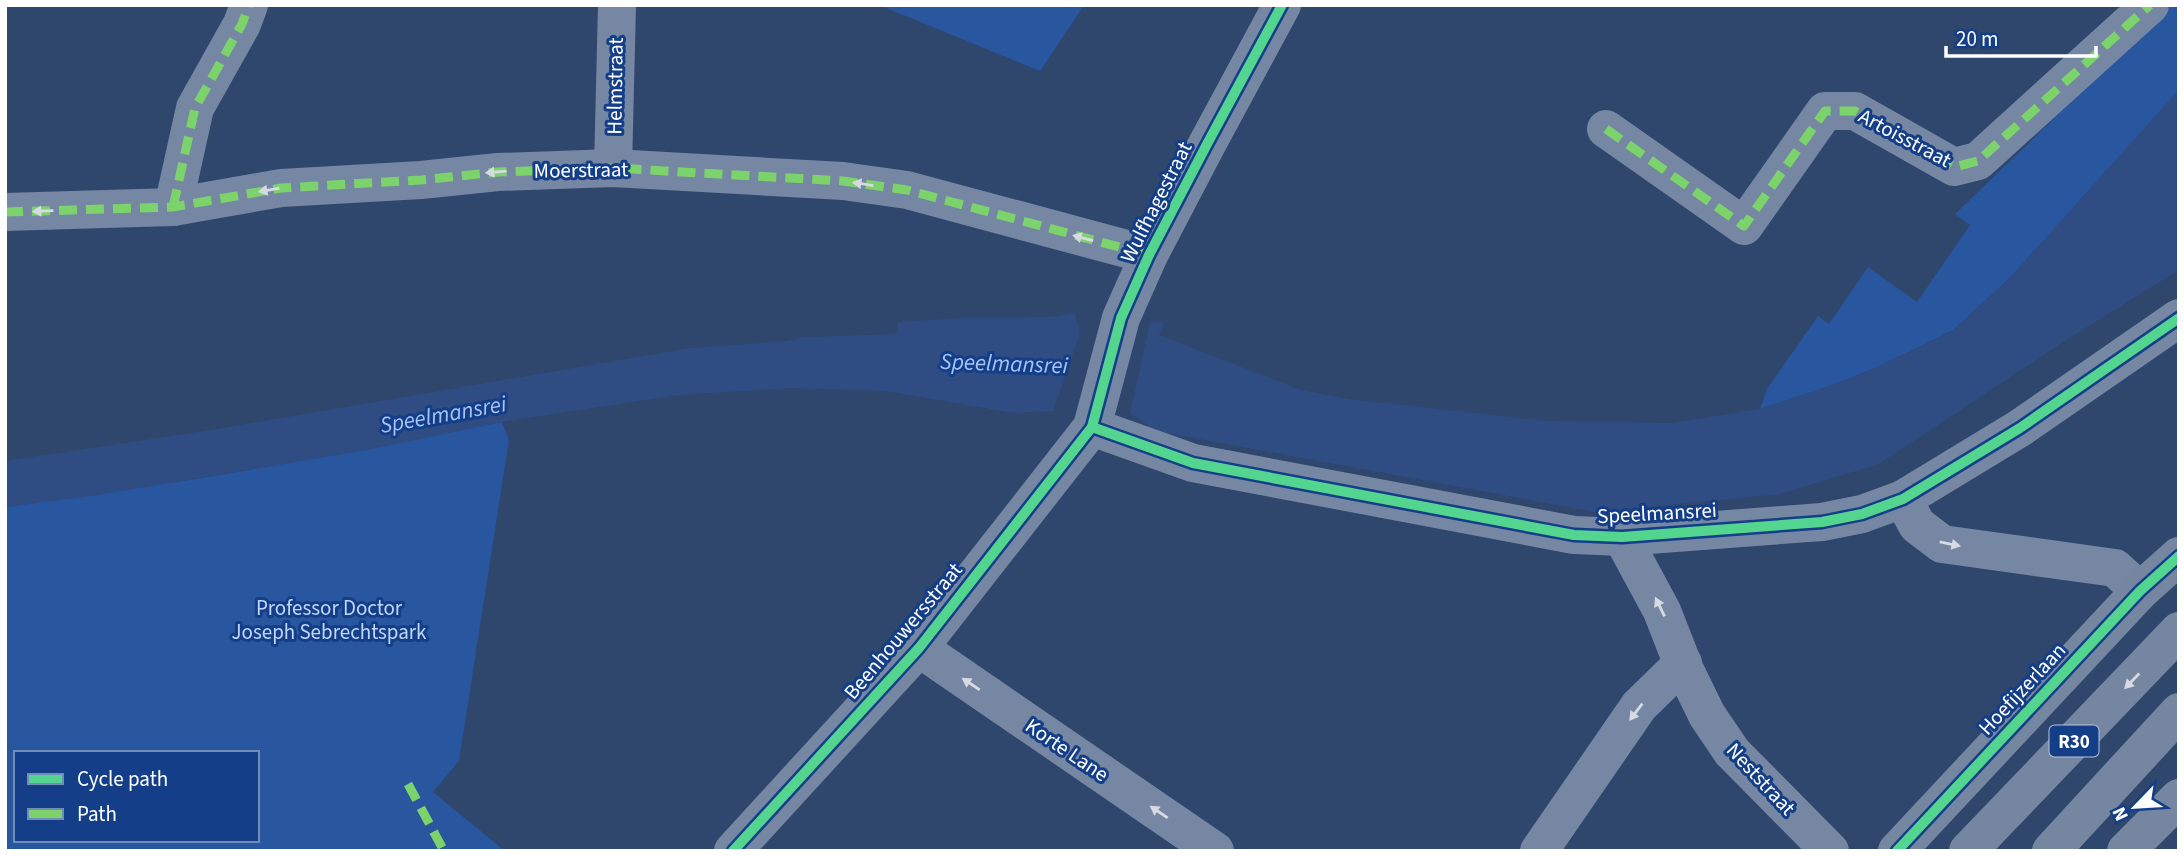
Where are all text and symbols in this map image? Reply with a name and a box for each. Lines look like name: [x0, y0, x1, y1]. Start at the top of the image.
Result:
scale bar: [1946, 14, 2096, 58]
text: 20 m: [1956, 24, 1998, 54]
street label: Helmstraat: [599, 37, 631, 135]
street label: Artoisstraat: [1853, 101, 1957, 175]
street label: Wulfhagestraat: [1113, 136, 1199, 268]
street label: Moerstraat: [533, 154, 629, 186]
one-way arrow: [485, 167, 507, 178]
one-way arrow: [851, 178, 873, 189]
one-way arrow: [258, 185, 280, 196]
one-way arrow: [32, 205, 54, 216]
one-way arrow: [1072, 232, 1094, 243]
water label: Speelmansrei: [940, 345, 1069, 382]
water label: Speelmansrei: [377, 387, 509, 442]
street label: Speelmansrei: [1596, 495, 1718, 531]
one-way arrow: [1940, 539, 1962, 550]
street label: Beenhouwersstraat: [837, 556, 969, 706]
park label: Professor Doctor Joseph Sebrechtspark: [232, 593, 427, 647]
one-way arrow: [1654, 597, 1665, 617]
street label: Hoefijzerlaan: [1971, 636, 2073, 742]
one-way arrow: [2124, 672, 2140, 689]
one-way arrow: [962, 677, 980, 691]
one-way arrow: [1629, 703, 1643, 721]
street label: Korte Lane: [1019, 711, 1115, 789]
road number: R30: [2050, 726, 2098, 756]
street label: Neststraat: [1720, 736, 1802, 822]
legend: [14, 751, 259, 842]
text: Cycle path: [77, 764, 168, 794]
north arrow: [2100, 772, 2170, 842]
text: Path: [77, 799, 117, 829]
text: N: [2106, 802, 2136, 825]
one-way arrow: [1149, 806, 1168, 819]

